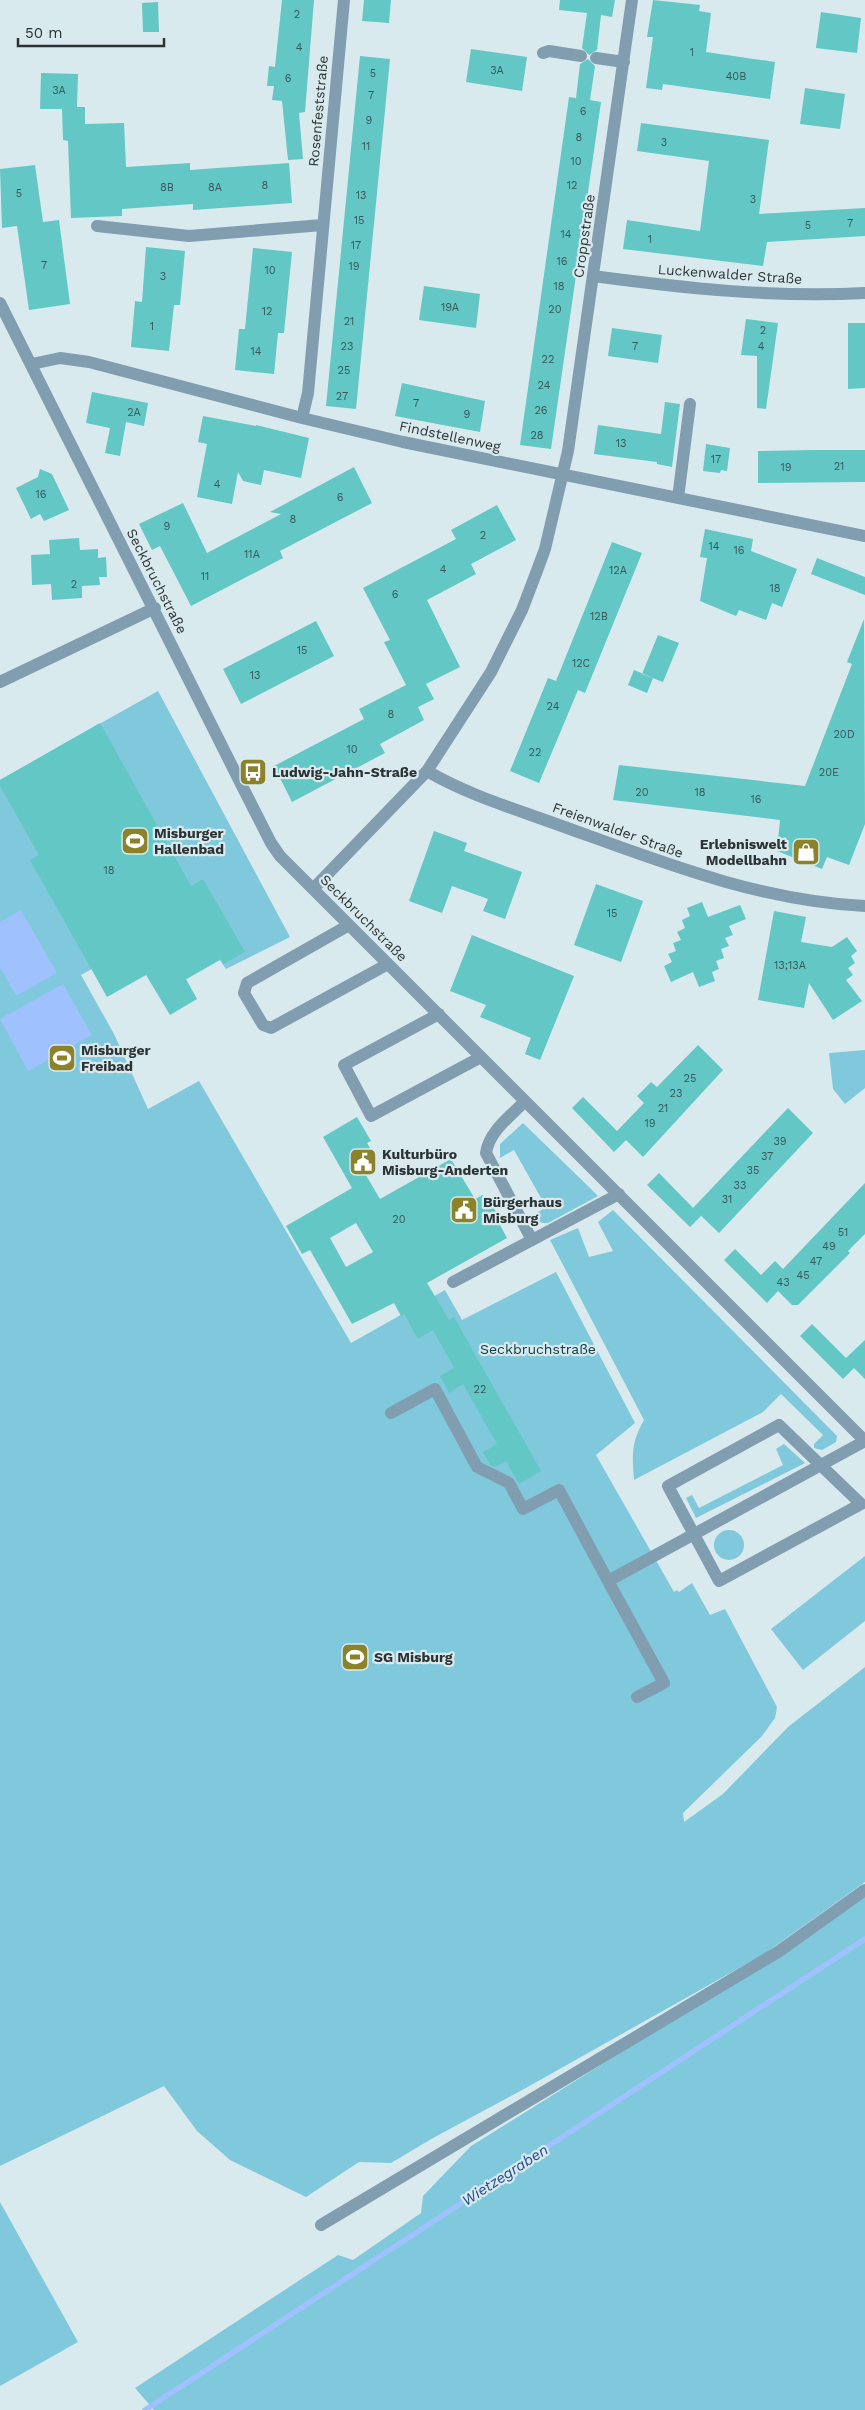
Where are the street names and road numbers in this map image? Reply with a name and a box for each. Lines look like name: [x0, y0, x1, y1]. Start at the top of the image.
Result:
street label: Rosenfeststraße: [305, 55, 331, 167]
street label: Croppstraße: [570, 193, 598, 279]
street label: Luckenwalder Straße: [657, 261, 803, 287]
street label: Findstellenweg: [398, 417, 503, 455]
street label: Seckbruchstraße: [124, 526, 190, 636]
street label: Freienwalder Straße: [551, 799, 685, 861]
street label: Seckbruchstraße: [317, 871, 411, 965]

